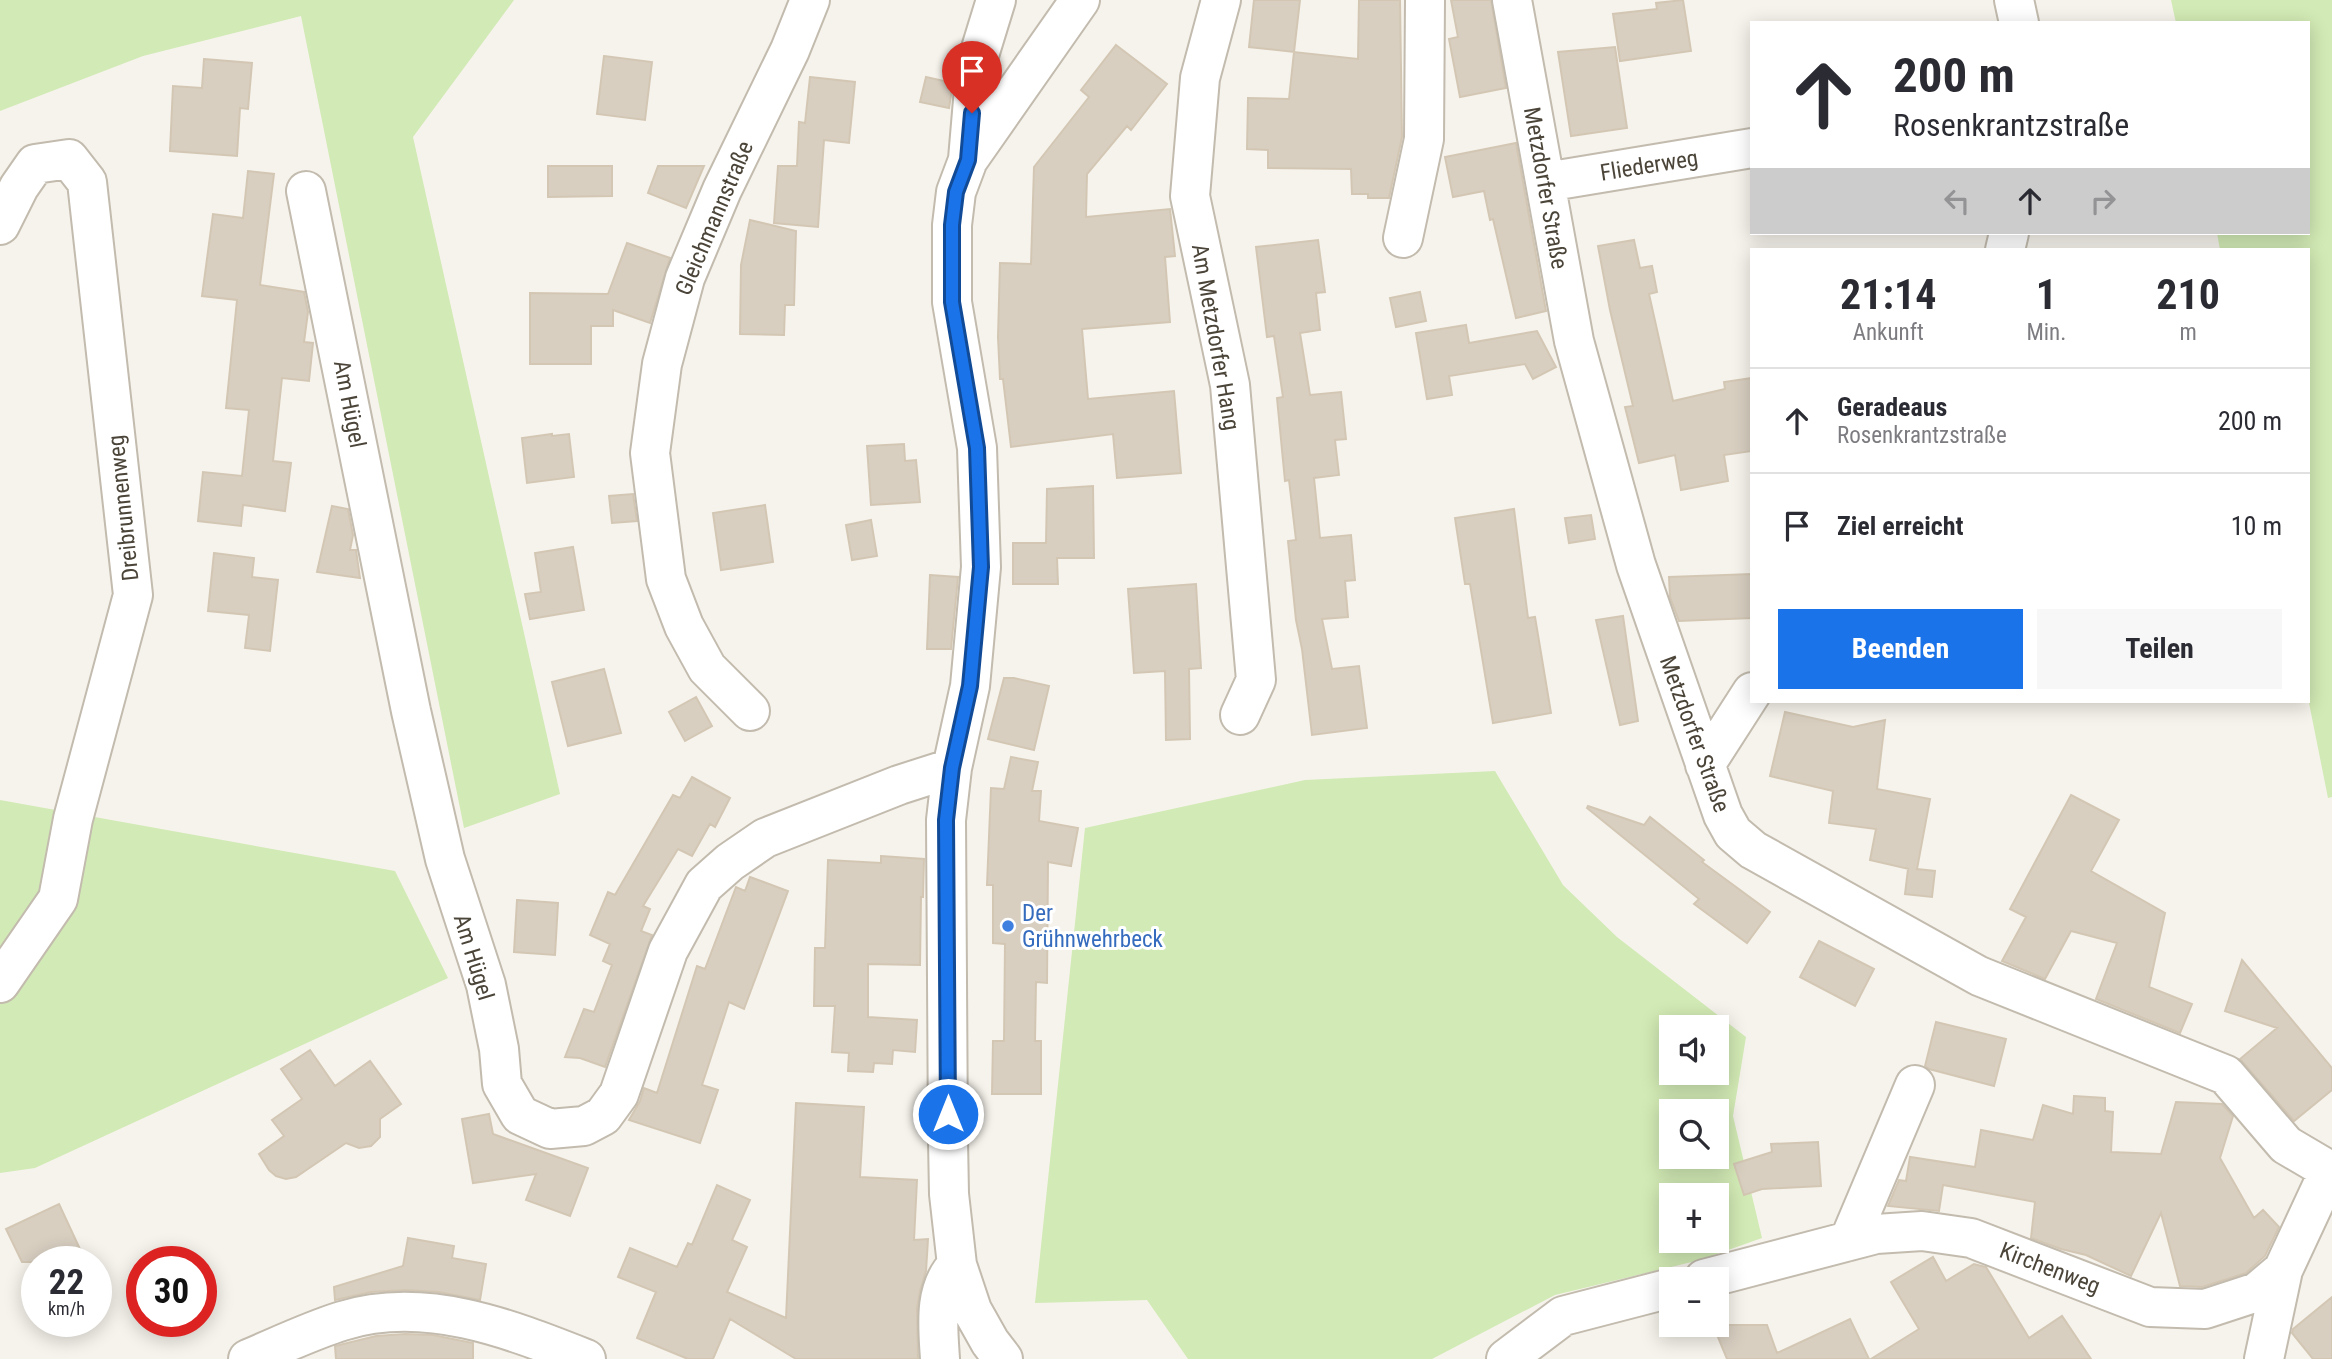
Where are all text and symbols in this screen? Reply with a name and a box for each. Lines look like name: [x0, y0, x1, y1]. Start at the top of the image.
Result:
pin: [942, 41, 1002, 113]
text: 200 m: [1893, 47, 2015, 104]
icon: ahead: [1778, 49, 1869, 140]
icon: arrive: [953, 52, 991, 90]
street label: Metzdorfer Straße: [1518, 105, 1573, 271]
text: Rosenkrantzstraße: [1893, 106, 2129, 144]
street label: Gleichmannstraße: [670, 137, 759, 299]
street label: Fliederweg: [1598, 144, 1700, 187]
icon: left: [1938, 182, 1976, 220]
icon: ahead: [2011, 182, 2049, 220]
icon: right: [2084, 182, 2122, 220]
street label: Am Metzdorfer Hang: [1186, 242, 1245, 432]
text: 21:14: [1840, 270, 1936, 319]
text: 1: [2036, 270, 2057, 319]
text: 210: [2156, 270, 2220, 319]
text: Ankunft: [1853, 319, 1924, 346]
text: Min.: [2026, 319, 2066, 346]
text: m: [2179, 319, 2197, 346]
street label: Am Hügel: [328, 358, 371, 450]
text: Geradeaus: [1837, 392, 1947, 422]
icon: ahead: [1778, 402, 1816, 440]
text: 200 m: [2218, 406, 2282, 436]
text: Rosenkrantzstraße: [1837, 422, 2007, 449]
street label: Dreibrunnenweg: [102, 434, 145, 582]
icon: arrive: [1778, 507, 1816, 545]
text: Ziel erreicht: [1837, 511, 1963, 541]
text: 10 m: [2231, 511, 2282, 541]
button: Beenden: [1778, 609, 2023, 689]
button: Teilen: [2037, 609, 2282, 689]
street label: Metzdorfer Straße: [1654, 652, 1735, 816]
place label: Der Grühnwehrbeck: [1022, 900, 1164, 953]
street label: Am Hügel: [448, 911, 499, 1003]
marker: Der Grühnwehrbeck: [1000, 918, 1016, 934]
map controls: [1659, 1015, 1729, 1337]
button: sound: [1659, 1015, 1729, 1085]
position arrow: [911, 1077, 985, 1151]
button: search: [1659, 1099, 1729, 1169]
button: +: [1659, 1183, 1729, 1253]
street label: Kirchenweg: [1996, 1237, 2104, 1300]
speed limit sign: 30: [126, 1246, 217, 1337]
text: 22: [49, 1262, 84, 1303]
button: −: [1659, 1267, 1729, 1337]
text: km/h: [48, 1298, 85, 1319]

